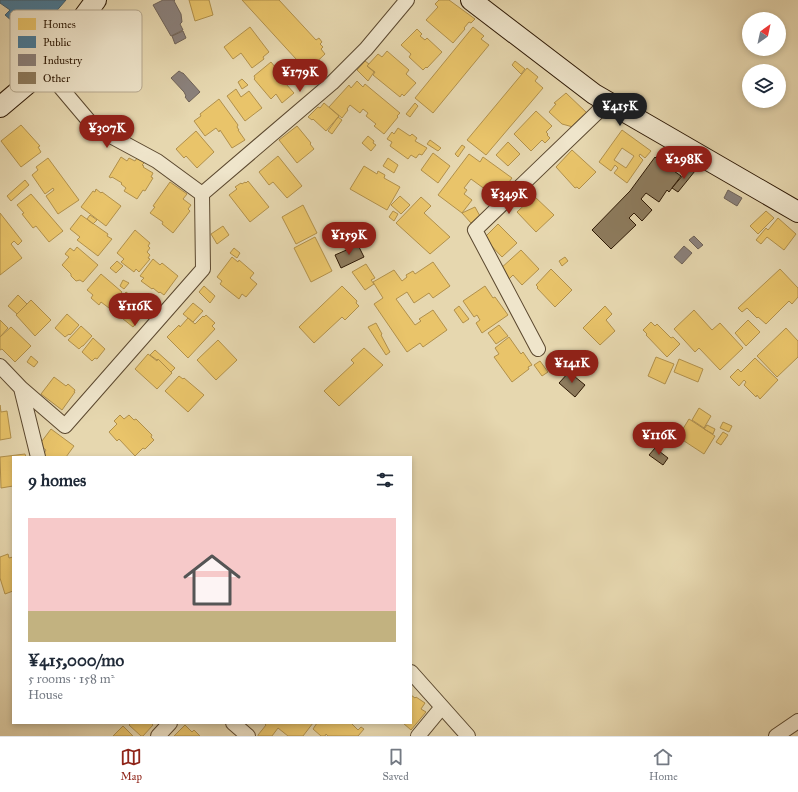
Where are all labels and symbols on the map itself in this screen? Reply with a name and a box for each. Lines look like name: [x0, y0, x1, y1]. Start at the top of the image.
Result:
legend: [10, 10, 142, 92]
north arrow: [742, 12, 786, 56]
text: Homes: [43, 18, 76, 31]
text: Public: [43, 36, 71, 49]
text: Industry: [43, 54, 83, 67]
pin: ¥179K: [272, 59, 328, 93]
text: Other: [43, 72, 71, 85]
pin: ¥415K: [592, 93, 648, 127]
pin: ¥307K: [79, 115, 135, 149]
pin: ¥298K: [656, 146, 712, 180]
pin: ¥349K: [481, 181, 537, 215]
pin: ¥159K: [321, 222, 377, 256]
pin: ¥116K: [107, 293, 163, 327]
pin: ¥141K: [544, 350, 600, 384]
pin: ¥116K: [631, 422, 687, 456]

